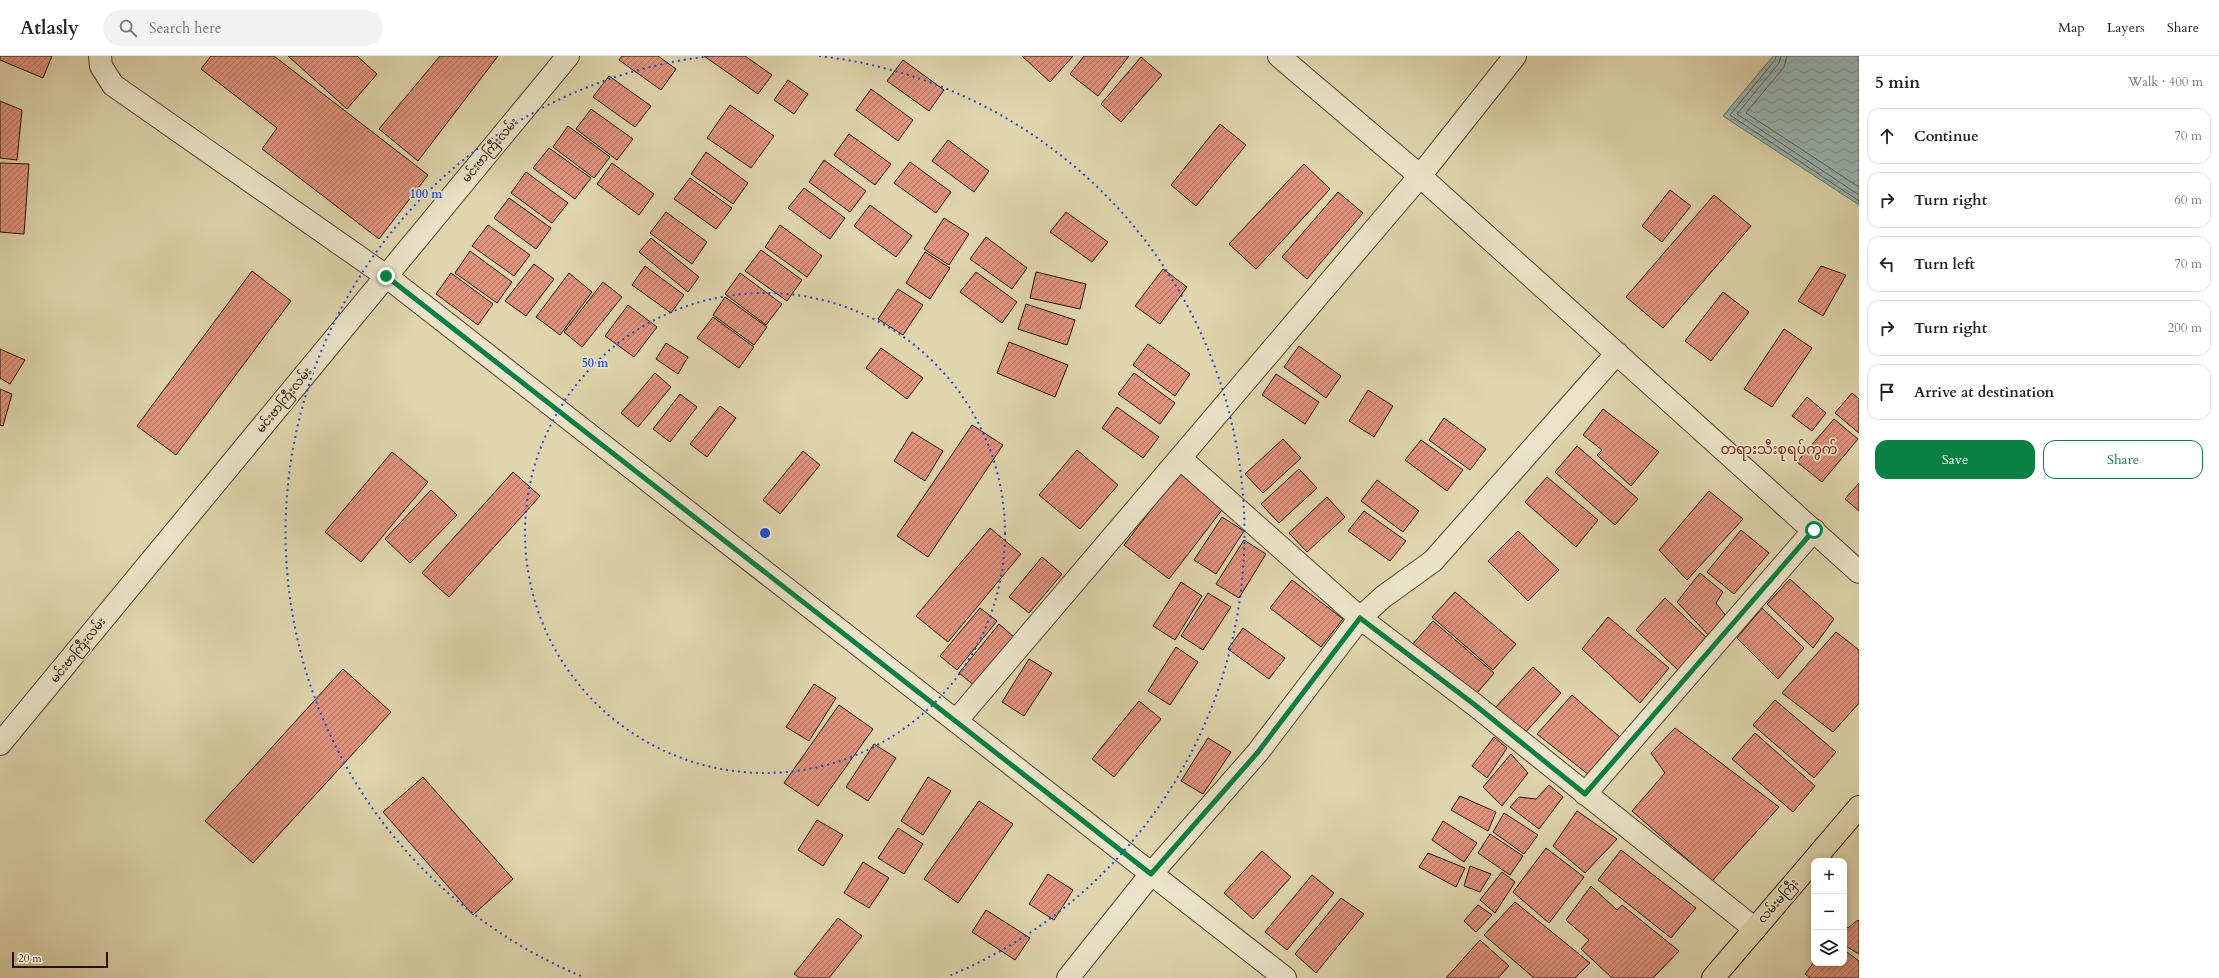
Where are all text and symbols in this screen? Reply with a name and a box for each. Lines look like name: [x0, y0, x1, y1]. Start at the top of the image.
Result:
search box: [103, 10, 383, 46]
text: Atlasly: [20, 15, 79, 41]
icon: search: [117, 17, 139, 39]
text: Search here: [149, 18, 222, 38]
text: Map: [2058, 18, 2085, 37]
text: Layers: [2107, 18, 2145, 37]
text: Share: [2167, 18, 2199, 37]
text: 5 min: [1875, 71, 1920, 94]
text: Walk · 400 m: [2128, 73, 2203, 91]
street label: မင်းဗာကြီးလမ်း: [457, 114, 523, 187]
icon: ahead: [1876, 125, 1898, 147]
text: Continue: [1914, 126, 1979, 146]
text: 70 m: [2174, 127, 2202, 145]
text: 100 m: [410, 186, 443, 202]
icon: right: [1876, 189, 1898, 211]
text: Turn right: [1914, 190, 1987, 210]
text: 60 m: [2174, 191, 2202, 209]
icon: left: [1876, 253, 1898, 275]
text: Turn left: [1914, 254, 1975, 274]
text: 70 m: [2174, 255, 2202, 273]
route end: [377, 267, 395, 285]
icon: right: [1876, 317, 1898, 339]
text: Turn right: [1914, 318, 1987, 338]
text: 200 m: [2168, 319, 2202, 337]
text: 50 m: [582, 355, 609, 371]
street label: မင်းဗာကြီးလမ်း: [252, 363, 317, 437]
icon: arrive: [1876, 381, 1898, 403]
text: Arrive at destination: [1914, 382, 2054, 402]
district label: တရားသီးစုရပ်ကွက်: [1720, 439, 1838, 461]
button: Save: [1875, 440, 2035, 479]
button: Share: [2043, 440, 2203, 479]
route start: [1805, 521, 1823, 539]
centre of rings: [758, 526, 772, 540]
street label: မင်းဗာကြီးလမ်း: [46, 613, 111, 687]
map controls: [1811, 858, 1847, 966]
button: +: [1811, 858, 1847, 894]
street label: လမ်းမကြီး: [1753, 875, 1803, 928]
button: −: [1811, 894, 1847, 930]
button: layers: [1811, 930, 1847, 966]
scale bar: [12, 950, 108, 969]
text: 20 m: [18, 951, 42, 966]

